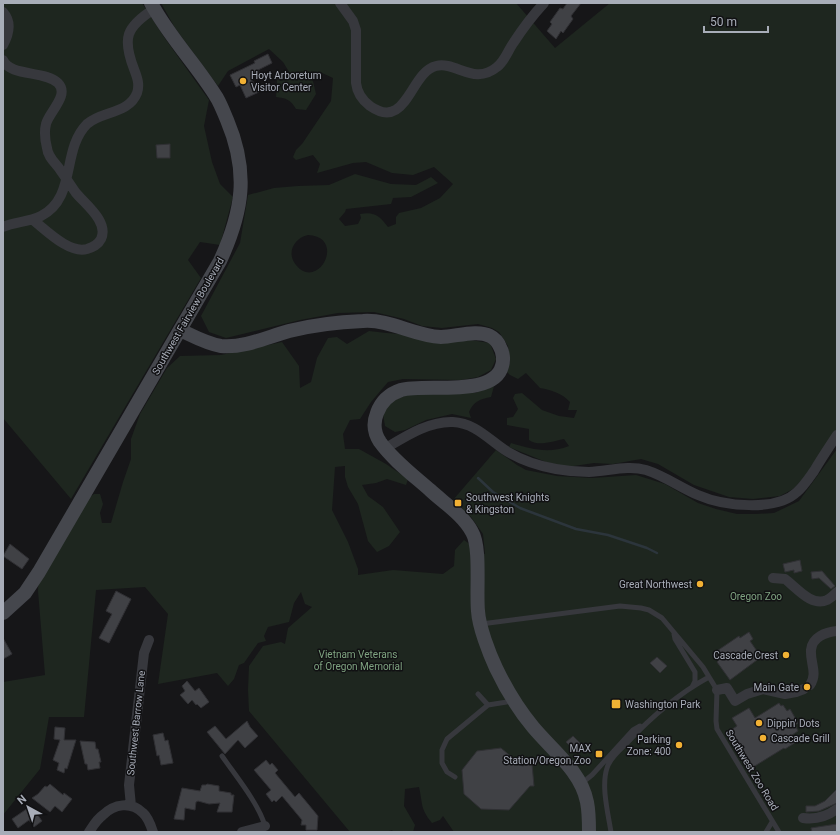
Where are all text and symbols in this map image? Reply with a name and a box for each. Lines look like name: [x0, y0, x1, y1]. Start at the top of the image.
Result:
scale bar: [704, 8, 768, 34]
text: 50 m: [710, 15, 737, 29]
place label: Hoyt Arboretum Visitor Center: [251, 70, 322, 93]
marker: Hoyt Arboretum Visitor Center: [238, 76, 248, 86]
street label: Southwest Fairview Boulevard: [150, 256, 226, 376]
place label: Southwest Knights & Kingston: [466, 492, 549, 515]
marker: Southwest Knights & Kingston: [453, 498, 463, 508]
place label: Great Northwest: [619, 579, 692, 590]
marker: Great Northwest: [695, 579, 705, 589]
park label: Oregon Zoo: [730, 591, 782, 602]
park label: Vietnam Veterans of Oregon Memorial: [314, 649, 402, 672]
place label: Cascade Crest: [713, 650, 778, 661]
marker: Cascade Crest: [781, 650, 791, 660]
street label: Southwest Barrow Lane: [125, 670, 147, 776]
place label: Main Gate: [754, 682, 799, 693]
marker: Main Gate: [802, 682, 812, 692]
marker: Washington Park: [610, 698, 622, 710]
place label: Washington Park: [625, 699, 701, 710]
marker: Dippin' Dots: [754, 718, 764, 728]
place label: Dippin' Dots: [767, 718, 820, 729]
street label: Southwest Zoo Road: [723, 728, 781, 812]
marker: Cascade Grill: [758, 733, 768, 743]
place label: Cascade Grill: [771, 733, 830, 744]
place label: Parking Zone: 400: [627, 734, 671, 757]
marker: Parking Zone: 400: [674, 740, 684, 750]
place label: MAX Station/Oregon Zoo: [503, 743, 591, 766]
marker: MAX Station/Oregon Zoo: [594, 749, 604, 759]
north arrow: [8, 787, 48, 827]
text: N: [15, 792, 29, 807]

